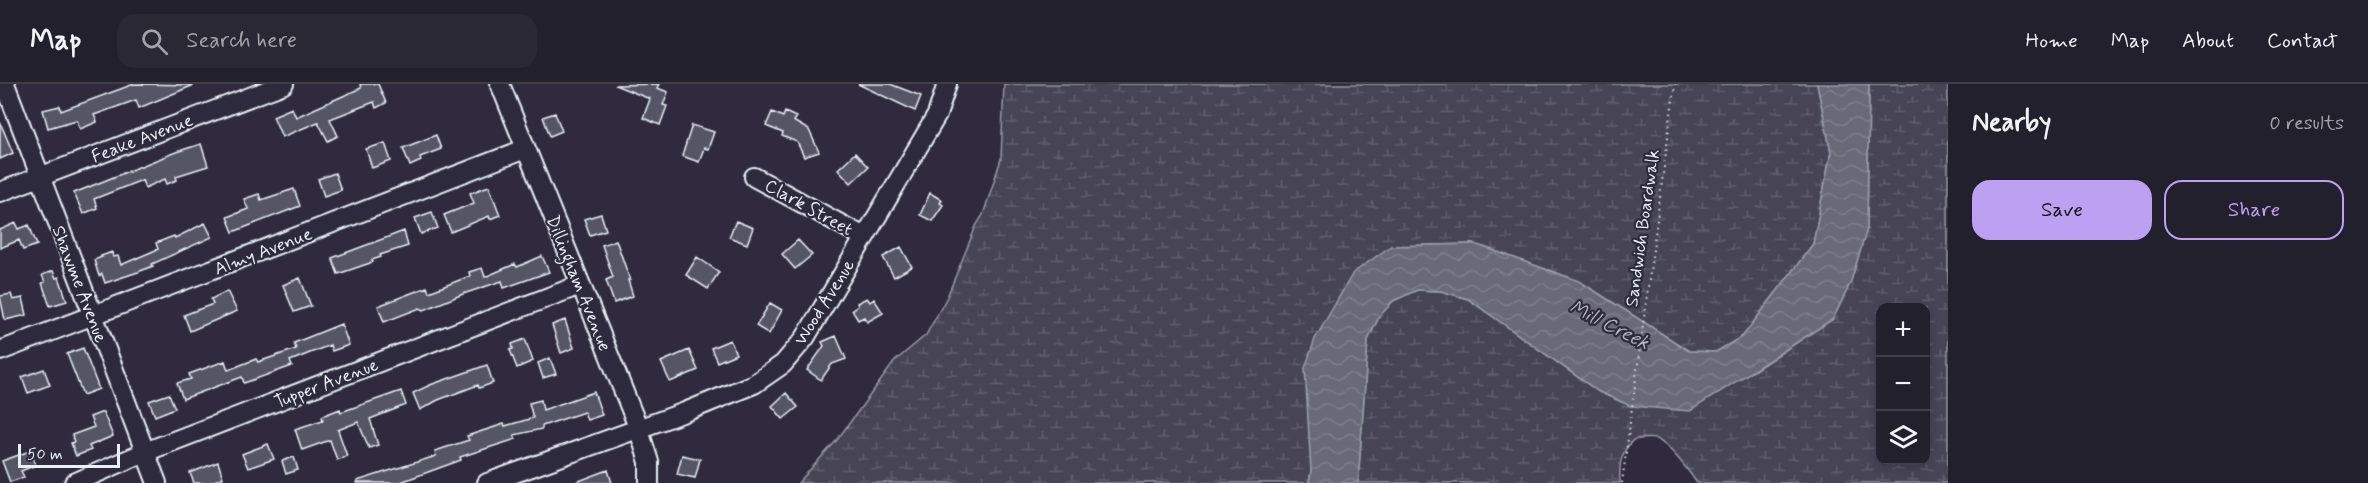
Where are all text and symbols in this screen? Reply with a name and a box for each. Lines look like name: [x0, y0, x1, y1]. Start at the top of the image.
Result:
search box: [117, 14, 537, 68]
text: Map: [30, 23, 81, 60]
icon: search: [138, 25, 171, 58]
text: Search here: [186, 27, 297, 55]
text: Home: [2026, 27, 2078, 55]
text: Map: [2111, 27, 2149, 55]
text: About: [2182, 27, 2234, 55]
text: Contact: [2267, 27, 2338, 55]
text: Nearby: [1972, 106, 2051, 140]
street label: Feake Avenue: [88, 109, 197, 169]
text: 0 results: [2270, 110, 2344, 137]
street label: Sandwich Boardwalk: [1620, 148, 1666, 308]
street label: Clark Street: [760, 174, 857, 242]
button: Save: [1972, 180, 2152, 240]
button: Share: [2164, 180, 2344, 240]
street label: Dillingham Avenue: [538, 212, 616, 356]
street label: Shawme Avenue: [46, 222, 112, 346]
street label: Almy Avenue: [211, 222, 316, 282]
street label: Wood Avenue: [789, 255, 861, 350]
water label: Mill Creek: [1565, 294, 1654, 357]
map controls: [1876, 303, 1930, 465]
button: +: [1876, 303, 1930, 357]
street label: Tupper Avenue: [271, 353, 382, 415]
button: −: [1876, 357, 1930, 411]
button: layers: [1876, 411, 1930, 465]
scale bar: [18, 441, 120, 468]
text: 50 m: [27, 444, 63, 465]

